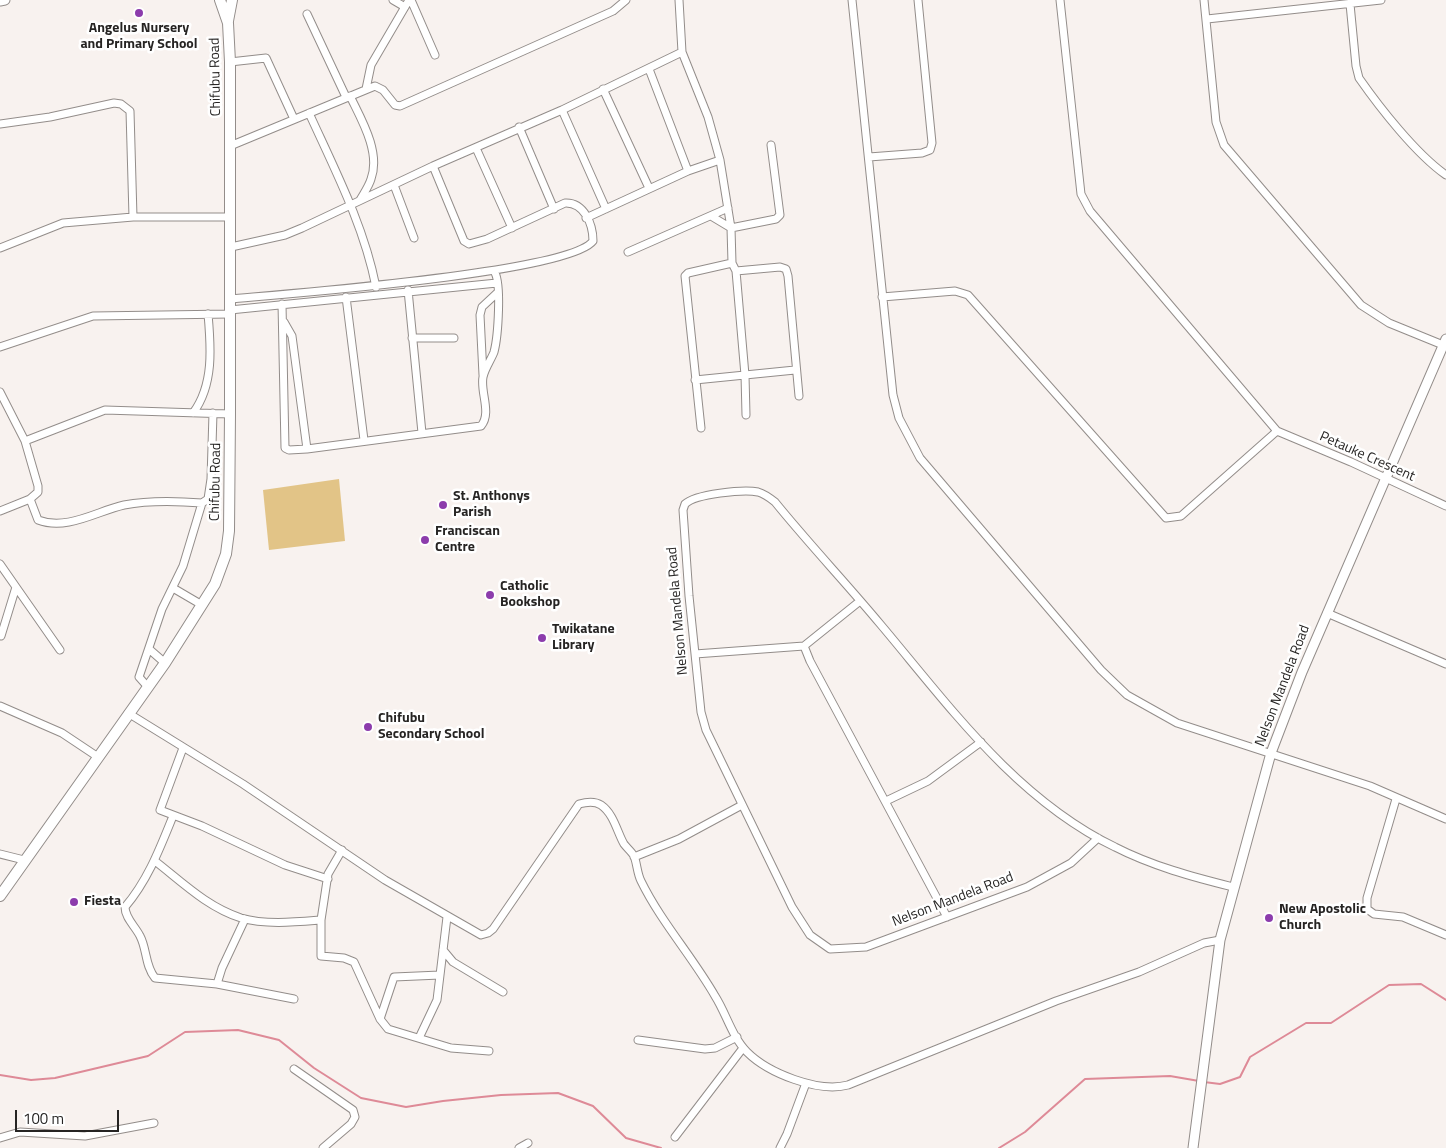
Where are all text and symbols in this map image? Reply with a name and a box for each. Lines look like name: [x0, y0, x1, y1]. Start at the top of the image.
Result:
marker: Angelus Nursery and Primary School: [133, 7, 145, 19]
place label: Angelus Nursery and Primary School: [80, 21, 198, 54]
street label: Chifubu Road: [207, 38, 225, 116]
street label: Petauke Crescent: [1317, 428, 1417, 486]
street label: Chifubu Road: [207, 443, 225, 521]
place label: St. Anthonys Parish: [453, 489, 530, 522]
marker: St. Anthonys Parish: [437, 499, 449, 511]
place label: Franciscan Centre: [435, 524, 500, 556]
marker: Franciscan Centre: [419, 534, 431, 546]
street label: Nelson Mandela Road: [664, 546, 692, 676]
place label: Catholic Bookshop: [500, 579, 560, 612]
marker: Catholic Bookshop: [484, 589, 496, 601]
place label: Twikatane Library: [552, 622, 615, 654]
street label: Nelson Mandela Road: [1252, 623, 1314, 749]
marker: Twikatane Library: [536, 632, 548, 644]
place label: Chifubu Secondary School: [378, 711, 485, 744]
marker: Chifubu Secondary School: [362, 721, 374, 733]
street label: Nelson Mandela Road: [890, 869, 1016, 931]
place label: Fiesta: [84, 894, 121, 910]
marker: Fiesta: [68, 896, 80, 908]
place label: New Apostolic Church: [1279, 902, 1366, 934]
marker: New Apostolic Church: [1263, 912, 1275, 924]
scale bar: [18, 1100, 121, 1132]
text: 100 m: [23, 1107, 64, 1130]

